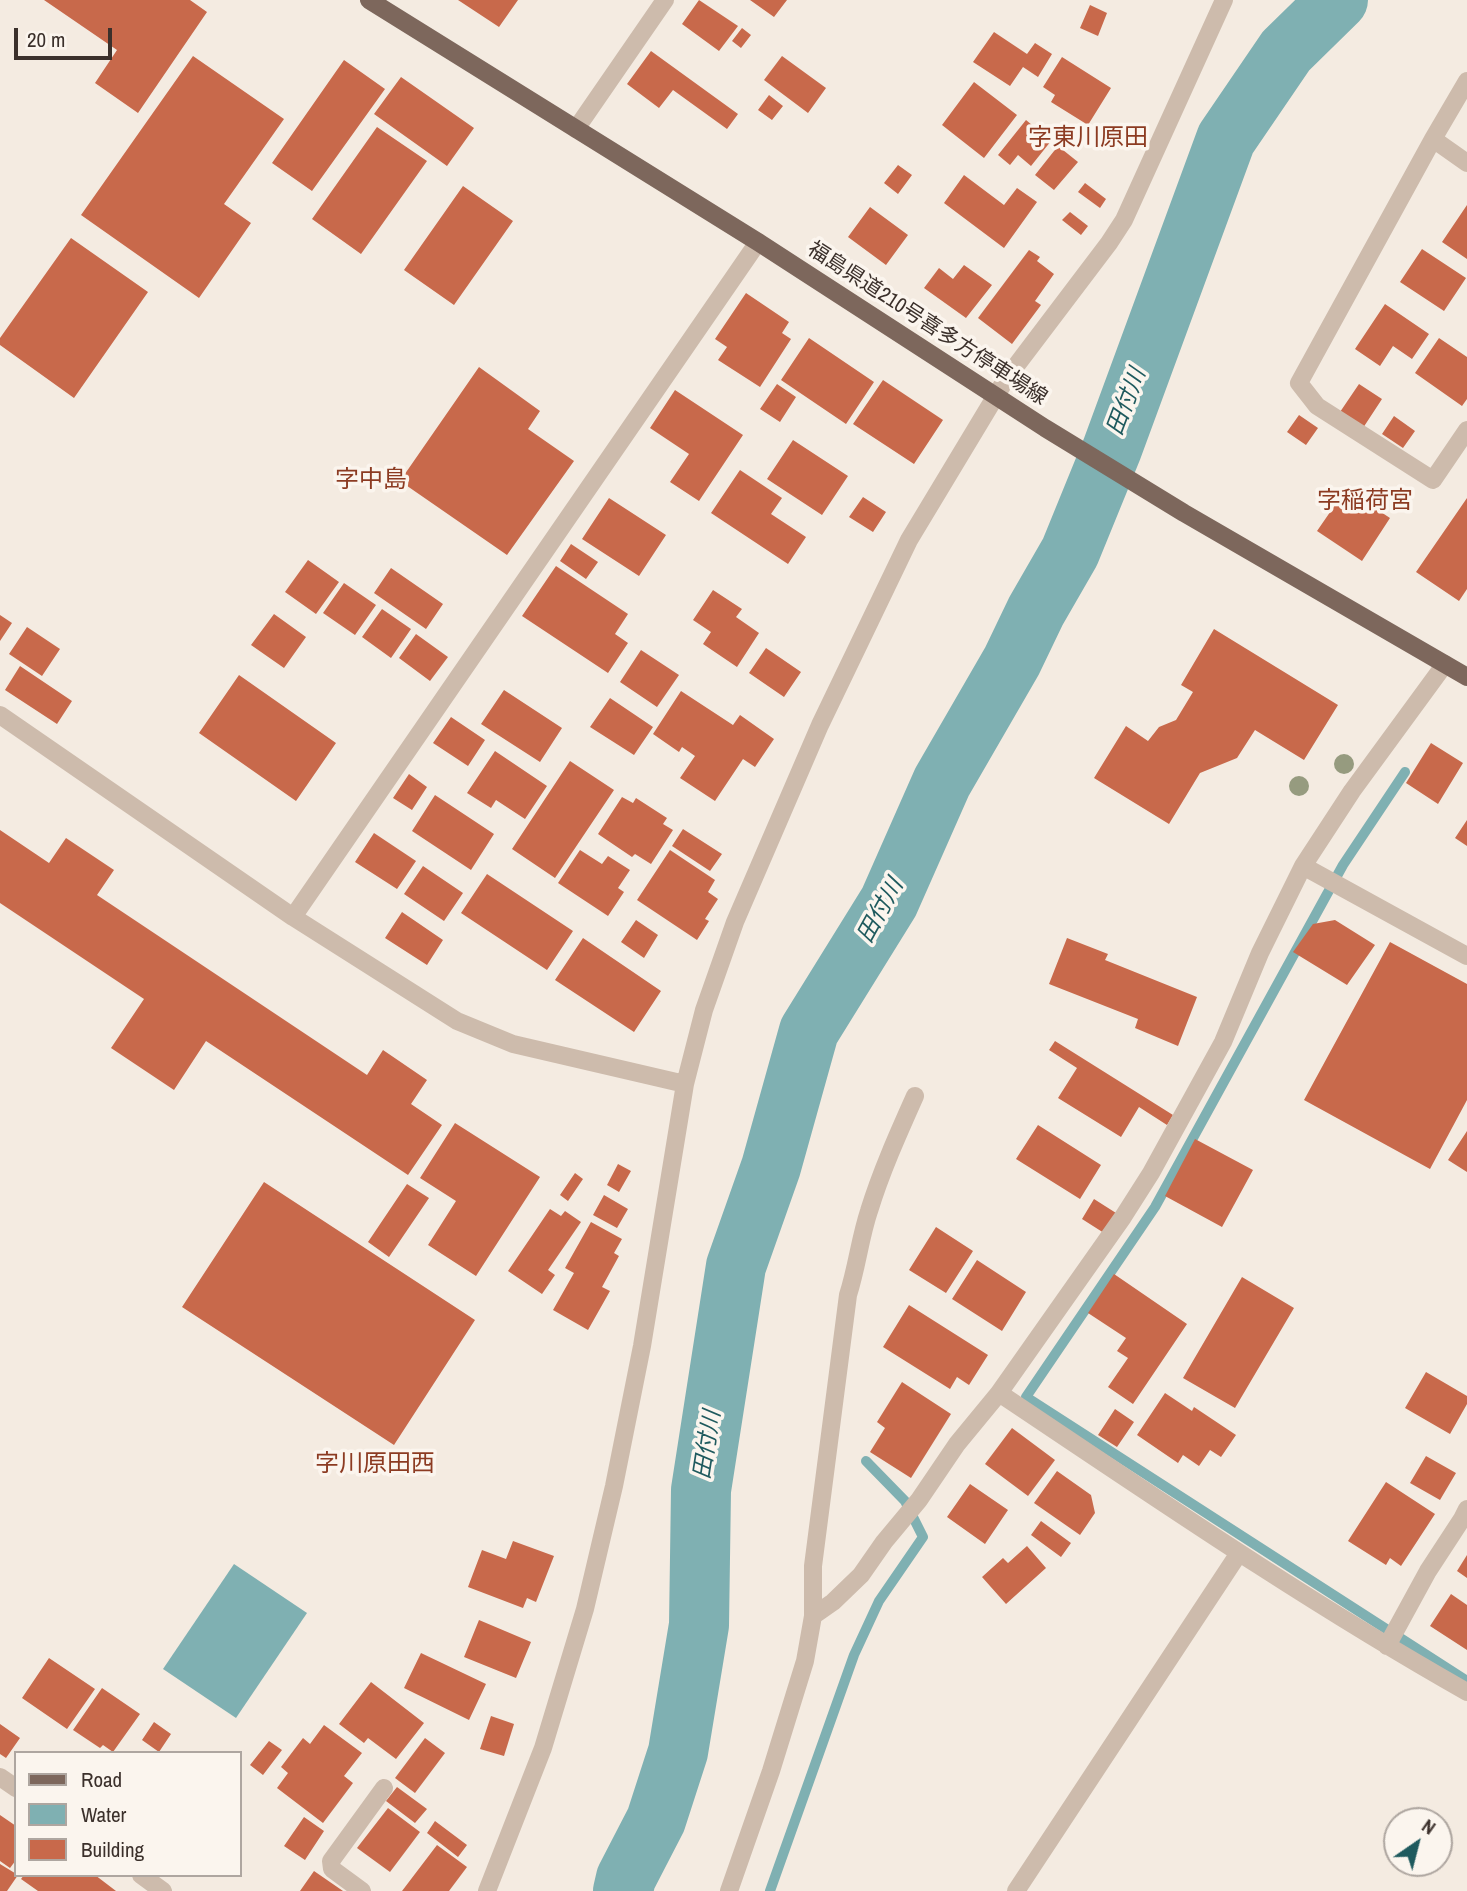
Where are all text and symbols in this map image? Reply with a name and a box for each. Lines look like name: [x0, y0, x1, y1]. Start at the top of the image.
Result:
scale bar: [18, 14, 116, 58]
text: 20 m: [27, 25, 65, 54]
district label: 字東川原田: [1028, 125, 1148, 153]
street label: 福島県道210号喜多方停車場線: [802, 237, 1052, 411]
water label: 田付川: [1102, 365, 1152, 439]
district label: 字中島: [335, 467, 407, 495]
district label: 字稲荷宮: [1317, 488, 1413, 516]
water label: 田付川: [852, 874, 910, 948]
water label: 田付川: [689, 1409, 727, 1481]
district label: 字川原田西: [315, 1451, 435, 1479]
legend: [14, 1751, 242, 1877]
text: Road: [81, 1765, 122, 1794]
text: Water: [81, 1800, 126, 1829]
north arrow: [1383, 1807, 1453, 1877]
text: N: [1417, 1813, 1441, 1840]
text: Building: [81, 1835, 144, 1864]

